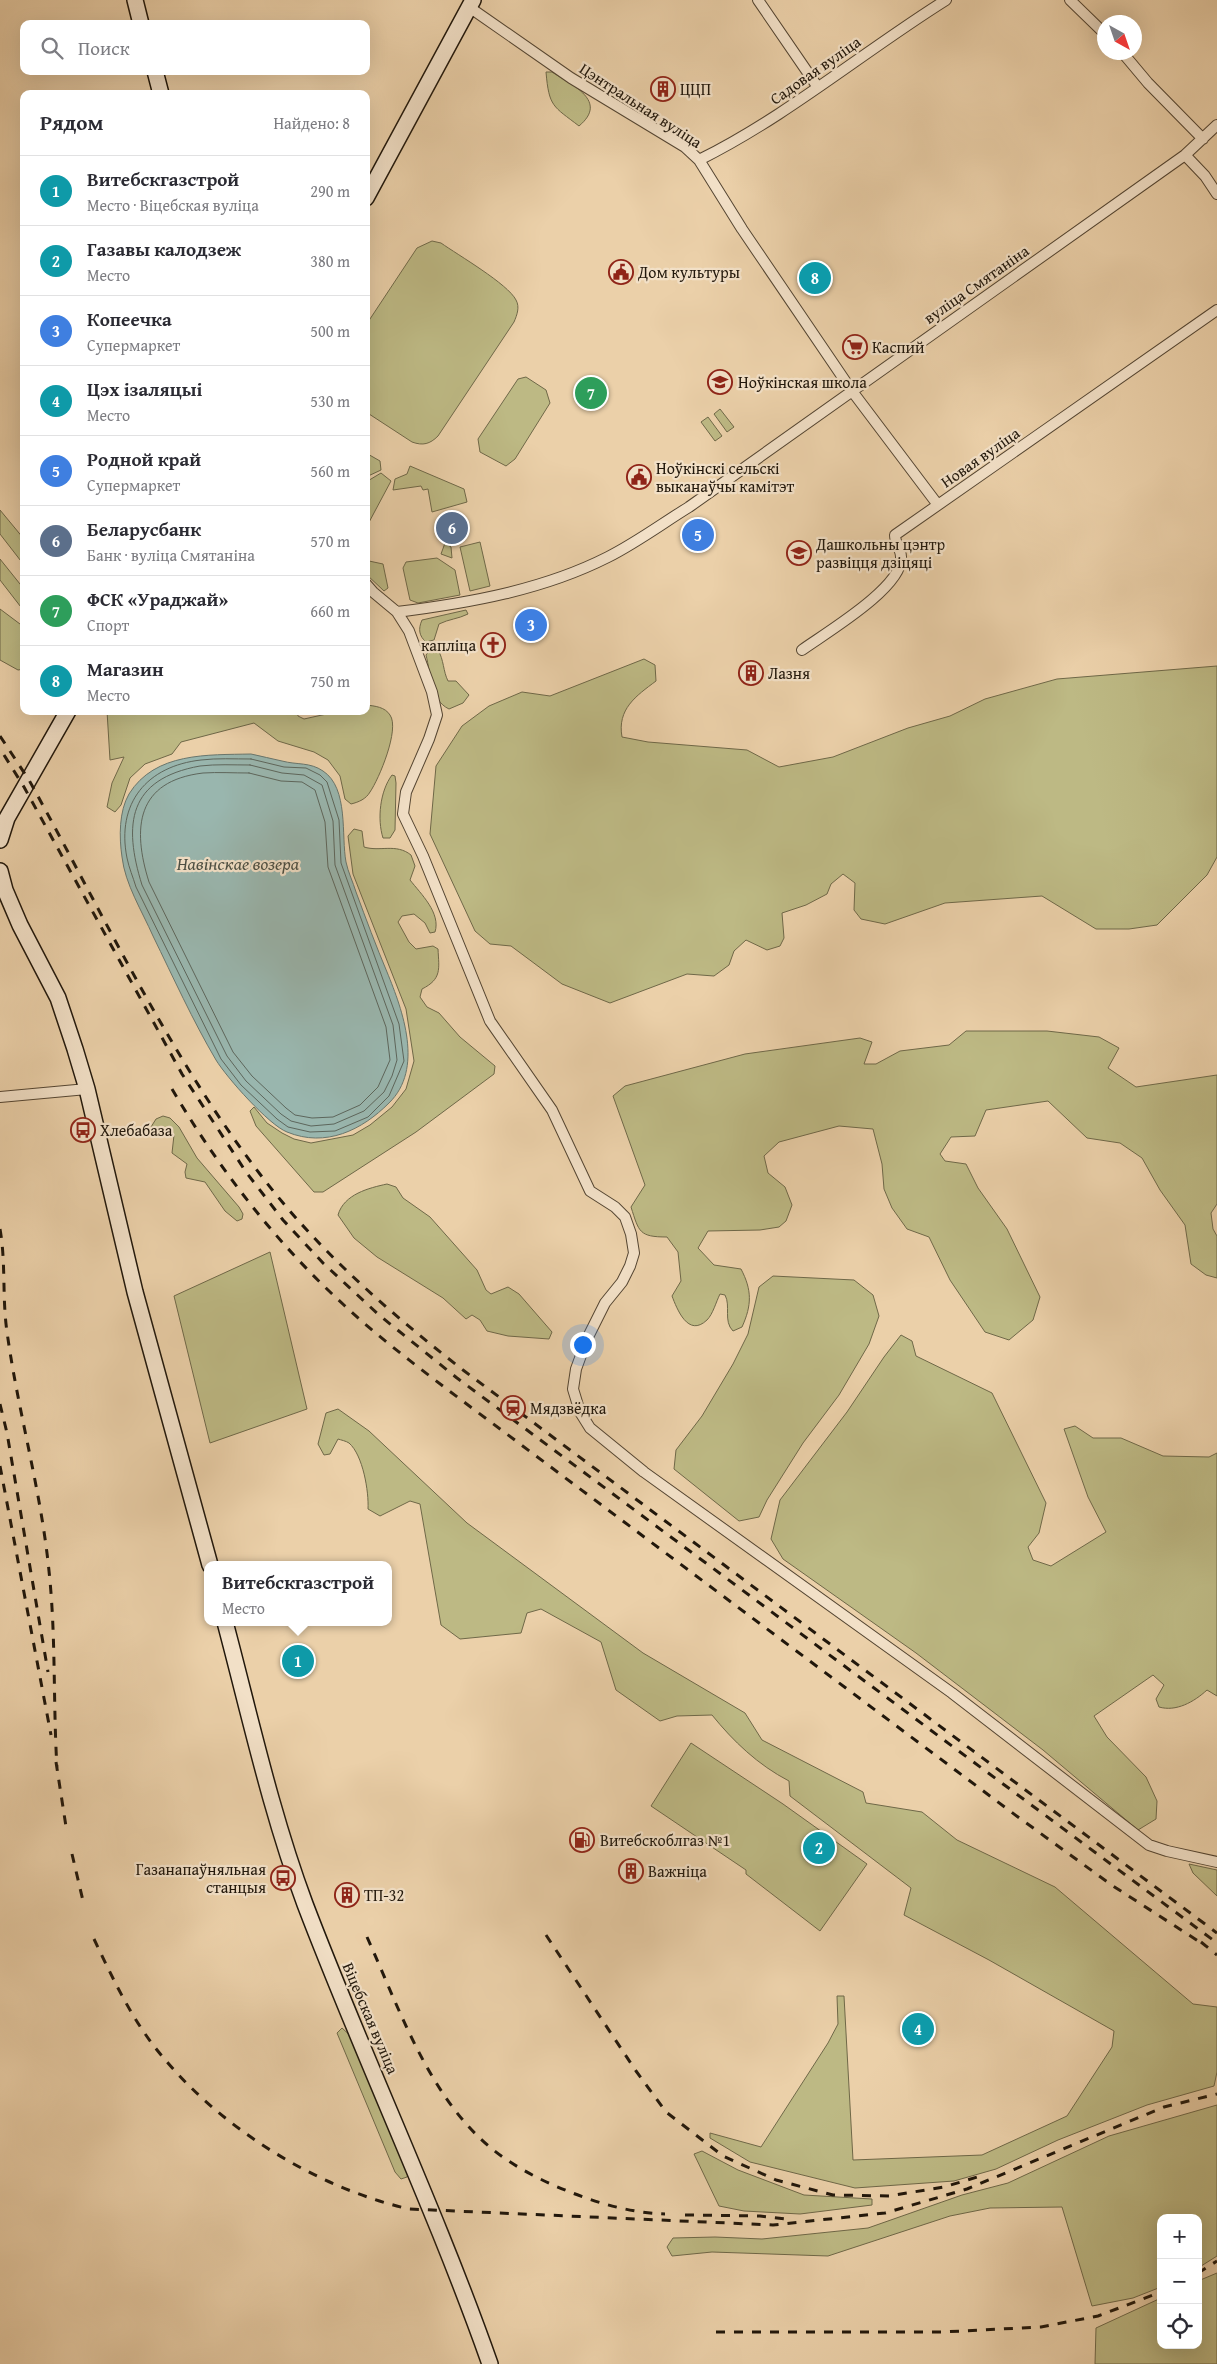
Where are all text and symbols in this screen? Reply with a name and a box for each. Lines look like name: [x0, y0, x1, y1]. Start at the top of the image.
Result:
north arrow: [1097, 15, 1142, 60]
search box: [20, 20, 370, 75]
street label: Садовая вуліца: [765, 29, 866, 110]
icon: search: [38, 34, 66, 62]
text: Поиск: [78, 34, 130, 62]
street label: Цэнтральная вуліца: [575, 56, 707, 154]
building icon: ЦЦП: [650, 76, 676, 102]
place label: ЦЦП: [680, 77, 711, 101]
text: Рядом: [40, 107, 103, 138]
text: Найдено: 8: [273, 111, 350, 135]
text: Витебскгазстрой: [87, 165, 239, 193]
text: 1: [52, 179, 60, 203]
text: 290 m: [310, 179, 350, 203]
text: Место · Віцебская вуліца: [87, 193, 259, 217]
text: Газавы калодзеж: [87, 235, 241, 263]
street label: вуліца Смятаніна: [918, 238, 1034, 329]
text: 2: [52, 249, 60, 273]
text: 380 m: [310, 249, 350, 273]
public building icon: Дом культуры: [608, 259, 634, 285]
pin: 8: [799, 259, 831, 297]
place label: Дом культуры: [637, 260, 740, 284]
text: Место: [87, 263, 130, 287]
text: Копеечка: [87, 305, 172, 333]
text: 3: [52, 319, 60, 343]
text: 500 m: [310, 319, 350, 343]
text: Супермаркет: [87, 333, 180, 357]
supermarket icon: Каспий: [842, 334, 868, 360]
place label: Каспий: [872, 335, 925, 359]
school or university icon: Ноўкінская школа: [707, 369, 733, 395]
place label: Ноўкінская школа: [738, 370, 867, 394]
pin: 7: [575, 374, 607, 412]
text: Цэх ізаляцыі: [87, 375, 202, 403]
text: 4: [52, 389, 60, 413]
text: 530 m: [310, 389, 350, 413]
text: Место: [87, 403, 130, 427]
street label: Новая вуліца: [936, 421, 1025, 493]
text: Родной край: [87, 445, 201, 473]
place label: Ноўкінскі сельскі выканаўчы камітэт: [656, 456, 794, 498]
text: 5: [52, 459, 60, 483]
text: 560 m: [310, 459, 350, 483]
public building icon: Ноўкінскі сельскі выканаўчы камітэт: [626, 464, 652, 490]
text: Супермаркет: [87, 473, 180, 497]
pin: 6: [436, 509, 468, 547]
text: Беларусбанк: [87, 515, 201, 543]
pin: 5: [682, 516, 714, 554]
text: 6: [52, 529, 60, 553]
text: 570 m: [310, 529, 350, 553]
place label: Дашкольны цэнтр развіцця дзіцяці: [815, 532, 945, 574]
school or university icon: Дашкольны цэнтр развіцця дзіцяці: [786, 540, 812, 566]
text: Банк · вуліца Смятаніна: [87, 543, 255, 567]
text: ФСК «Ураджай»: [87, 585, 228, 613]
text: 7: [52, 599, 60, 623]
text: 660 m: [310, 599, 350, 623]
pin: 3: [515, 606, 547, 644]
text: Спорт: [87, 613, 129, 637]
church icon: капліца: [480, 632, 506, 658]
place label: капліца: [421, 633, 476, 657]
text: Магазин: [87, 655, 164, 683]
building icon: Лазня: [738, 660, 764, 686]
place label: Лазня: [768, 661, 810, 685]
text: 8: [52, 669, 60, 693]
text: 750 m: [310, 669, 350, 693]
text: Место: [87, 683, 130, 707]
water label: Навінскае возера: [177, 850, 300, 877]
bus stop icon: Хлебабаза: [70, 1117, 96, 1143]
place label: Хлебабаза: [100, 1118, 173, 1142]
your location: [570, 1332, 596, 1358]
station icon: Мядзвёдка: [500, 1395, 526, 1421]
place label: Мядзвёдка: [530, 1396, 607, 1420]
popup: [204, 1561, 392, 1626]
text: Витебскгазстрой: [222, 1568, 374, 1596]
text: Место: [222, 1596, 265, 1620]
pin: 1: [282, 1642, 314, 1680]
fuel station icon: Витебскоблгаз №1: [569, 1827, 595, 1853]
place label: Витебскоблгаз №1: [600, 1828, 730, 1852]
pin: 2: [803, 1829, 835, 1867]
place label: Газанапаўняльная станцыя: [136, 1857, 266, 1899]
building icon: Важніца: [618, 1858, 644, 1884]
place label: Важніца: [648, 1859, 707, 1883]
bus stop icon: Газанапаўняльная станцыя: [270, 1865, 296, 1891]
building icon: ТП-32: [334, 1882, 360, 1908]
place label: ТП-32: [364, 1883, 404, 1907]
street label: Віцебская вуліца: [337, 1959, 405, 2078]
pin: 4: [902, 2010, 934, 2048]
map controls: [1157, 2214, 1202, 2349]
button: +: [1157, 2214, 1202, 2259]
button: −: [1157, 2259, 1202, 2304]
button: locate: [1157, 2304, 1202, 2349]

